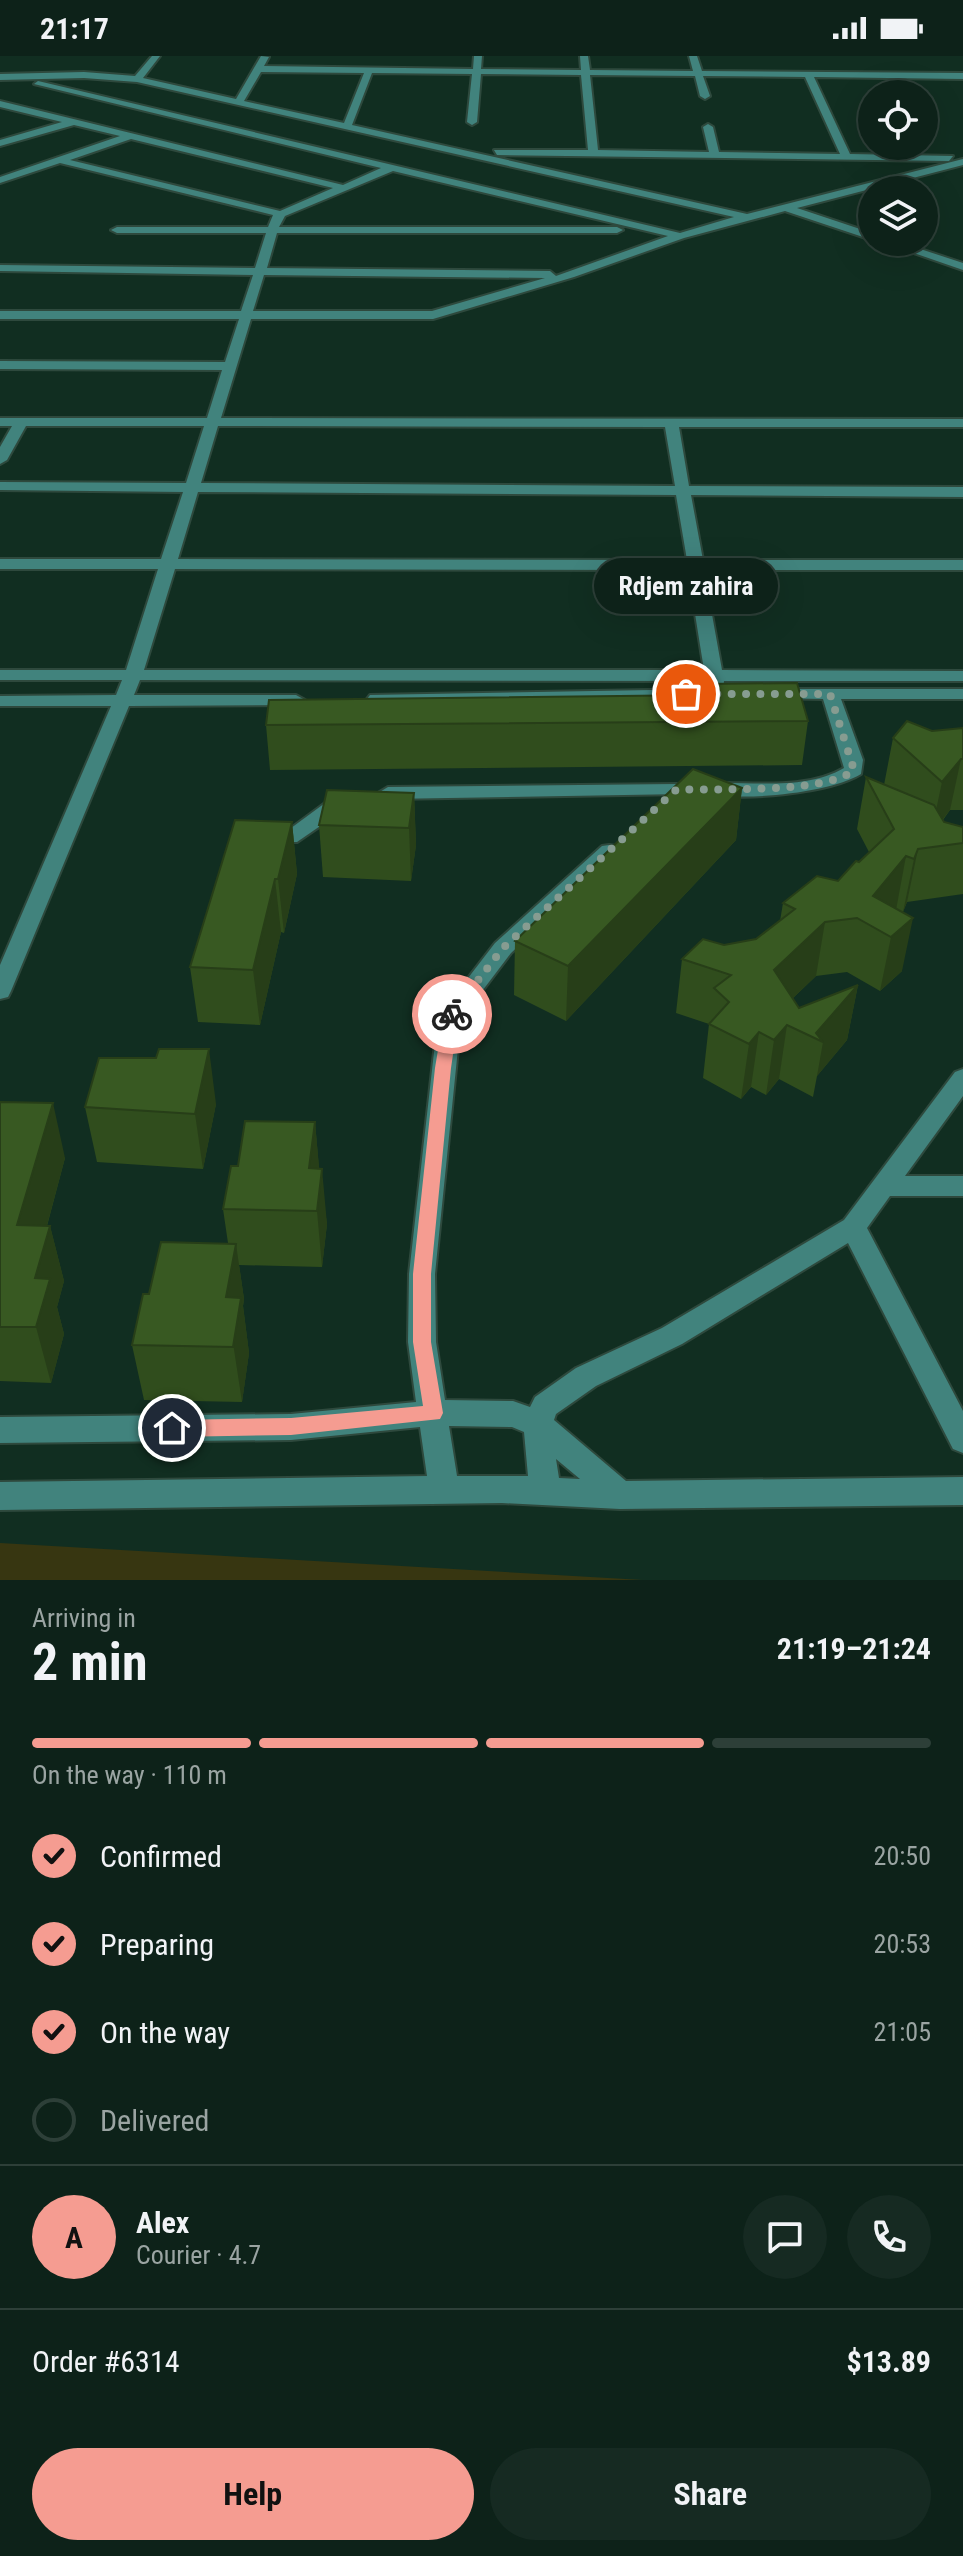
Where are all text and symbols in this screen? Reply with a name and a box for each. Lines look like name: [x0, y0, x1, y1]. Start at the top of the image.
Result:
text: 21:17: [40, 11, 109, 46]
map controls: [858, 80, 938, 256]
button: locate: [858, 80, 938, 160]
button: layers: [858, 176, 938, 256]
callout: Rdjem zahira: [594, 558, 778, 614]
text: Rdjem zahira: [618, 571, 754, 601]
pin: [652, 660, 720, 728]
icon: bag: [664, 672, 708, 716]
courier: [412, 974, 492, 1054]
icon: bike: [430, 992, 474, 1036]
pin: [138, 1394, 206, 1462]
icon: home: [150, 1406, 194, 1450]
text: Arriving in: [32, 1603, 136, 1633]
text: 21:19–21:24: [777, 1631, 931, 1666]
text: 2 min: [32, 1632, 148, 1693]
text: On the way · 110 m: [32, 1760, 227, 1790]
icon: check: [32, 1834, 76, 1878]
text: Confirmed: [100, 1839, 222, 1874]
text: 20:50: [874, 1841, 931, 1871]
icon: check: [32, 1922, 76, 1966]
text: Preparing: [100, 1927, 214, 1962]
text: 20:53: [874, 1929, 931, 1959]
icon: check: [32, 2010, 76, 2054]
text: On the way: [100, 2015, 230, 2050]
text: 21:05: [874, 2017, 931, 2047]
text: Delivered: [100, 2103, 209, 2138]
button: chat: [743, 2195, 827, 2279]
button: phone: [847, 2195, 931, 2279]
text: Alex: [136, 2205, 189, 2240]
text: A: [65, 2220, 83, 2255]
text: Courier · 4.7: [136, 2240, 261, 2270]
text: Order #6314: [32, 2344, 180, 2379]
text: $13.89: [846, 2344, 931, 2379]
button: Help: [32, 2448, 474, 2540]
button: Share: [490, 2448, 931, 2540]

